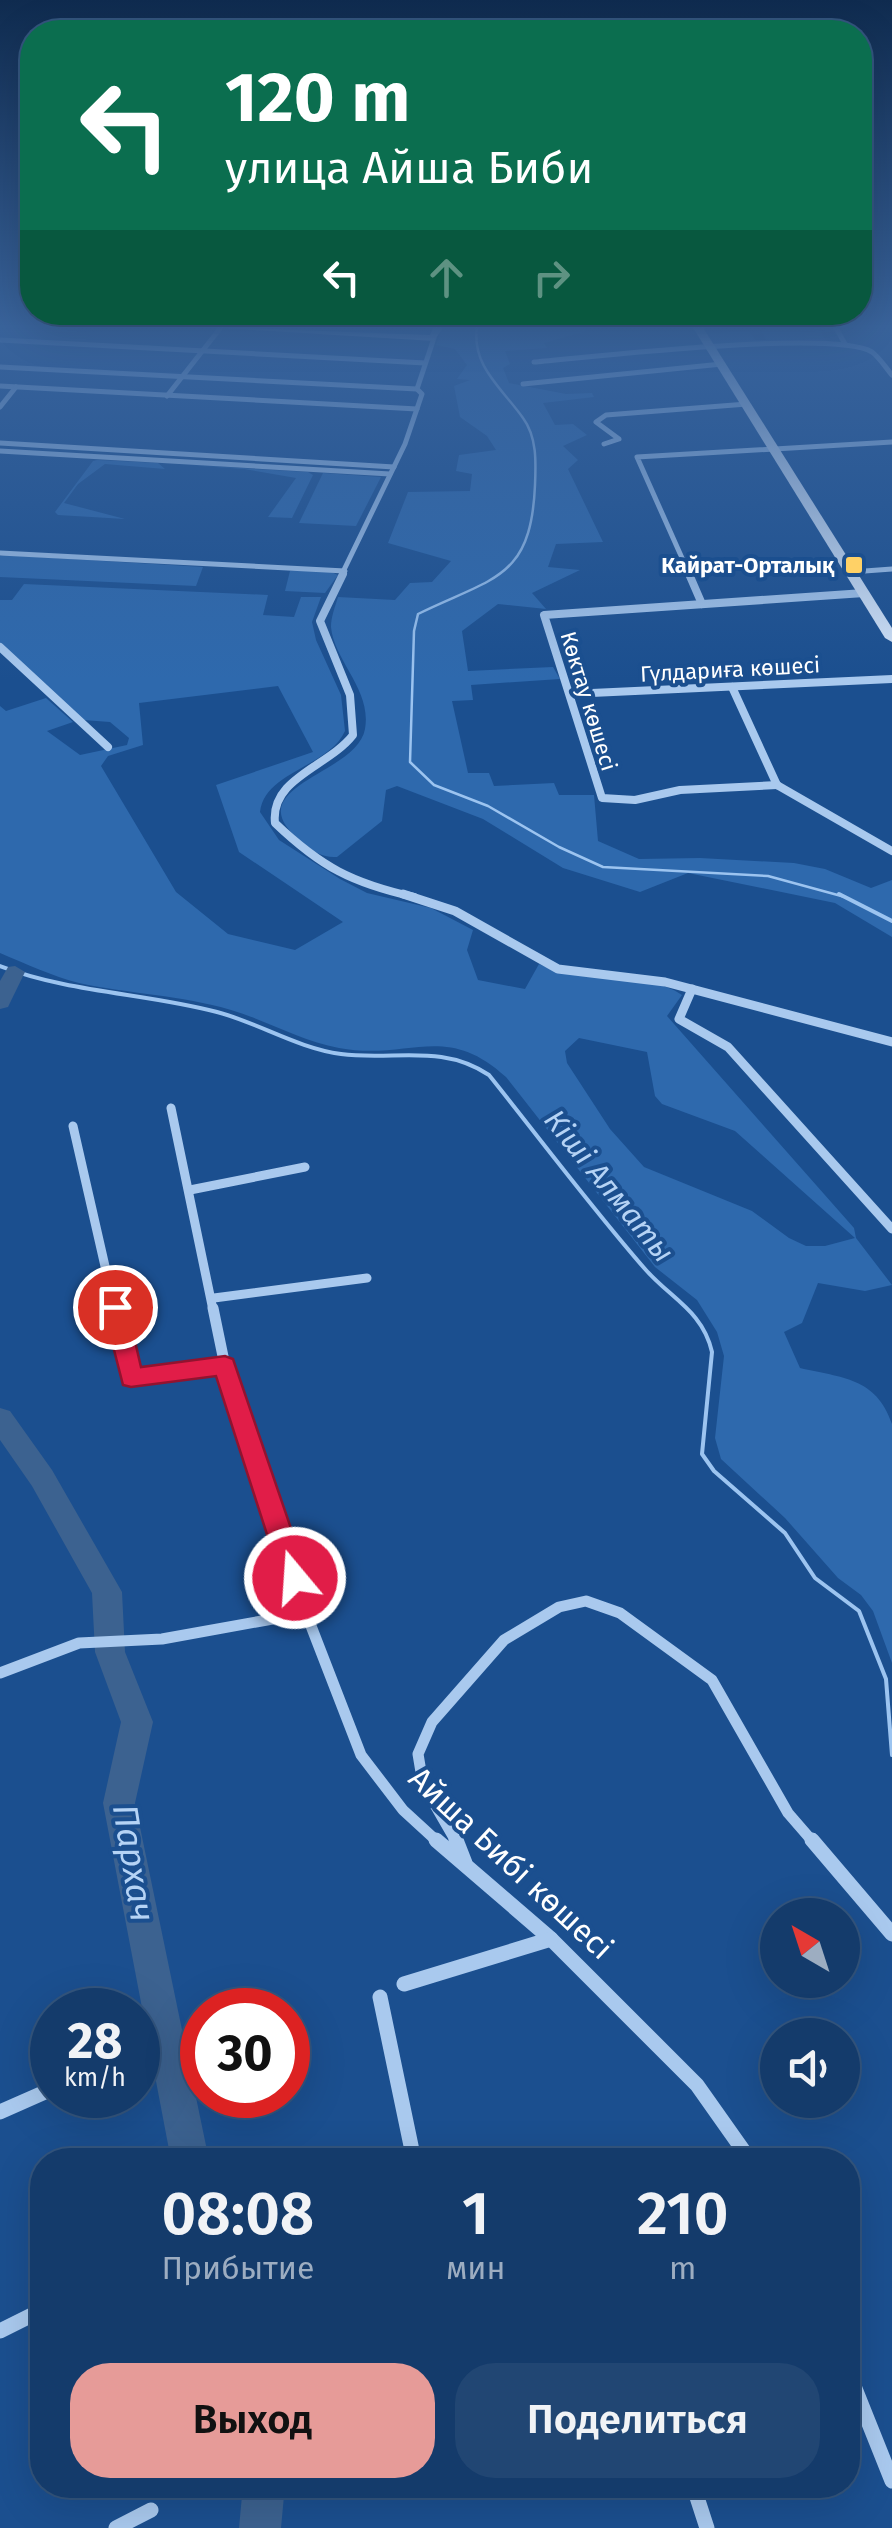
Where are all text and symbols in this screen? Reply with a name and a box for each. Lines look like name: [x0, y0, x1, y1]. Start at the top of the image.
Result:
text: 120 m: [225, 56, 410, 140]
icon: left: [60, 60, 190, 190]
text: улица Айша Биби: [225, 141, 593, 195]
icon: left: [314, 250, 369, 305]
icon: ahead: [419, 250, 474, 305]
icon: right: [524, 250, 579, 305]
place label: Кайрат-Орталық: [661, 552, 835, 579]
marker: Кайрат-Орталық: [843, 554, 865, 576]
street label: Көктау көшесі: [554, 628, 623, 774]
street label: Гүлдариға көшесі: [639, 651, 821, 688]
water label: Кіші Алматы: [536, 1102, 682, 1270]
pin: [73, 1265, 158, 1350]
icon: arrive: [88, 1280, 143, 1335]
position arrow: [243, 1526, 347, 1630]
street label: Айша Бибі көшесі: [401, 1759, 621, 1967]
water label: Пархач: [104, 1801, 164, 1925]
north arrow: [760, 1898, 860, 1998]
map controls: [760, 1898, 860, 2118]
speed limit sign: 30: [180, 1988, 310, 2118]
text: 28: [68, 2011, 122, 2071]
button: sound: [760, 2018, 860, 2118]
text: km/h: [64, 2063, 126, 2093]
text: 08:08: [162, 2178, 314, 2250]
text: 1: [462, 2178, 489, 2250]
text: 210: [637, 2178, 728, 2250]
text: Прибытие: [161, 2249, 314, 2287]
text: мин: [446, 2249, 506, 2287]
text: m: [669, 2249, 696, 2287]
button: Выход: [70, 2363, 435, 2478]
button: Поделиться: [455, 2363, 820, 2478]

